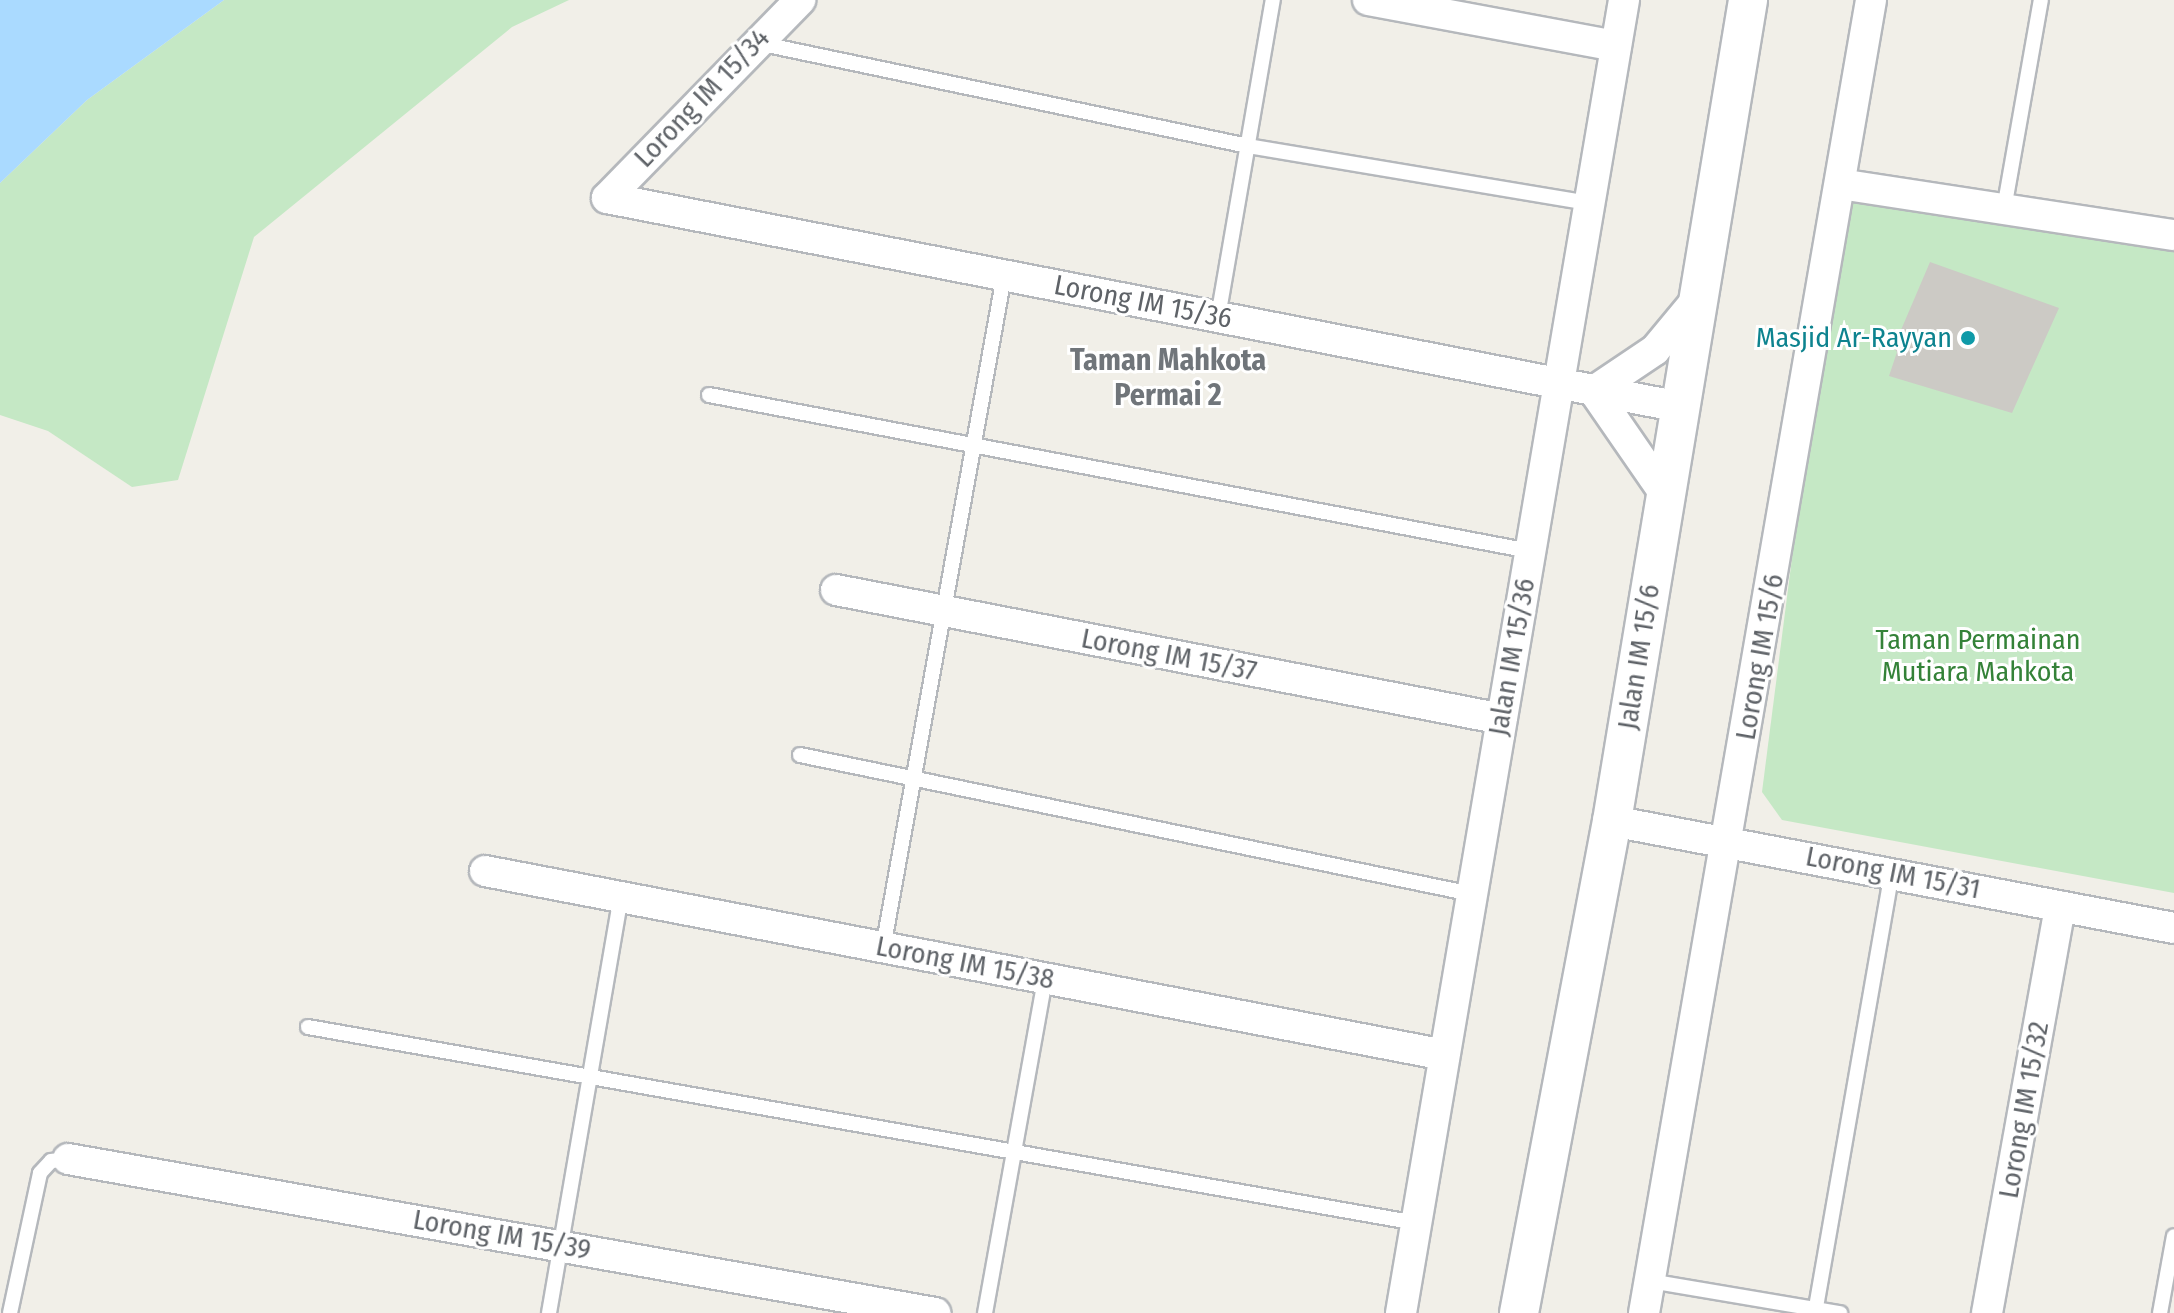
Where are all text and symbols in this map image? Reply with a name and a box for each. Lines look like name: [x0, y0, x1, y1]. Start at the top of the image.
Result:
street label: Lorong IM 15/34: [627, 22, 777, 174]
street label: Lorong IM 15/36: [1051, 268, 1235, 336]
place label: Masjid Ar-Rayyan: [1756, 321, 1952, 355]
marker: Masjid Ar-Rayyan: [1959, 329, 1977, 347]
district label: Taman Mahkota Permai 2: [1070, 342, 1266, 412]
street label: Lorong IM 15/6: [1729, 571, 1791, 743]
street label: Jalan IM 15/36: [1482, 576, 1542, 738]
street label: Jalan IM 15/6: [1611, 582, 1667, 732]
street label: Lorong IM 15/37: [1079, 622, 1259, 688]
park label: Taman Permainan Mutiara Mahkota: [1876, 623, 2080, 689]
street label: Lorong IM 15/31: [1803, 840, 1983, 906]
street label: Lorong IM 15/38: [873, 929, 1057, 997]
street label: Lorong IM 15/32: [1992, 1019, 2056, 1201]
street label: Lorong IM 15/39: [410, 1203, 594, 1267]

